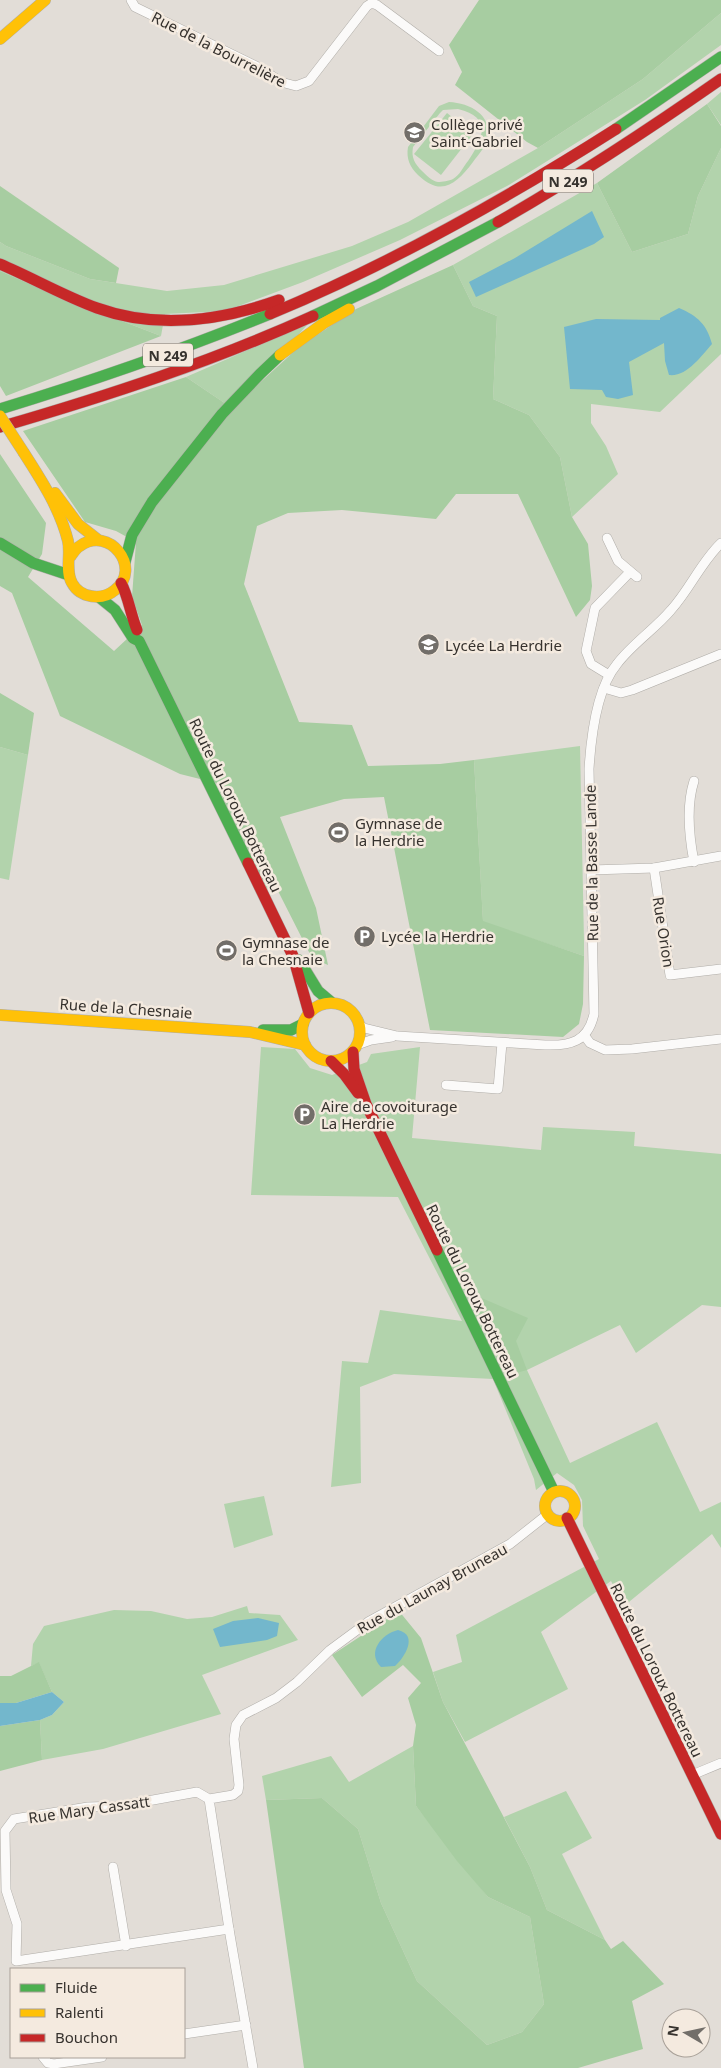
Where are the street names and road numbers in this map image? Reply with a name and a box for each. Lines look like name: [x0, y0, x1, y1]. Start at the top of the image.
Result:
street label: Rue de la Bourrelière: [149, 7, 289, 91]
road number: N 249: [543, 170, 593, 192]
road number: N 249: [143, 344, 193, 366]
street label: Route du Loroux Bottereau: [185, 715, 287, 895]
street label: Rue de la Basse Lande: [580, 784, 602, 942]
street label: Rue Orion: [649, 895, 679, 969]
street label: Rue de la Chesnaie: [59, 993, 193, 1023]
street label: Route du Loroux Bottereau: [422, 1201, 524, 1381]
street label: Rue du Launay Bruneau: [353, 1538, 511, 1638]
street label: Route du Loroux Bottereau: [606, 1580, 708, 1760]
street label: Rue Mary Cassatt: [27, 1791, 151, 1827]

